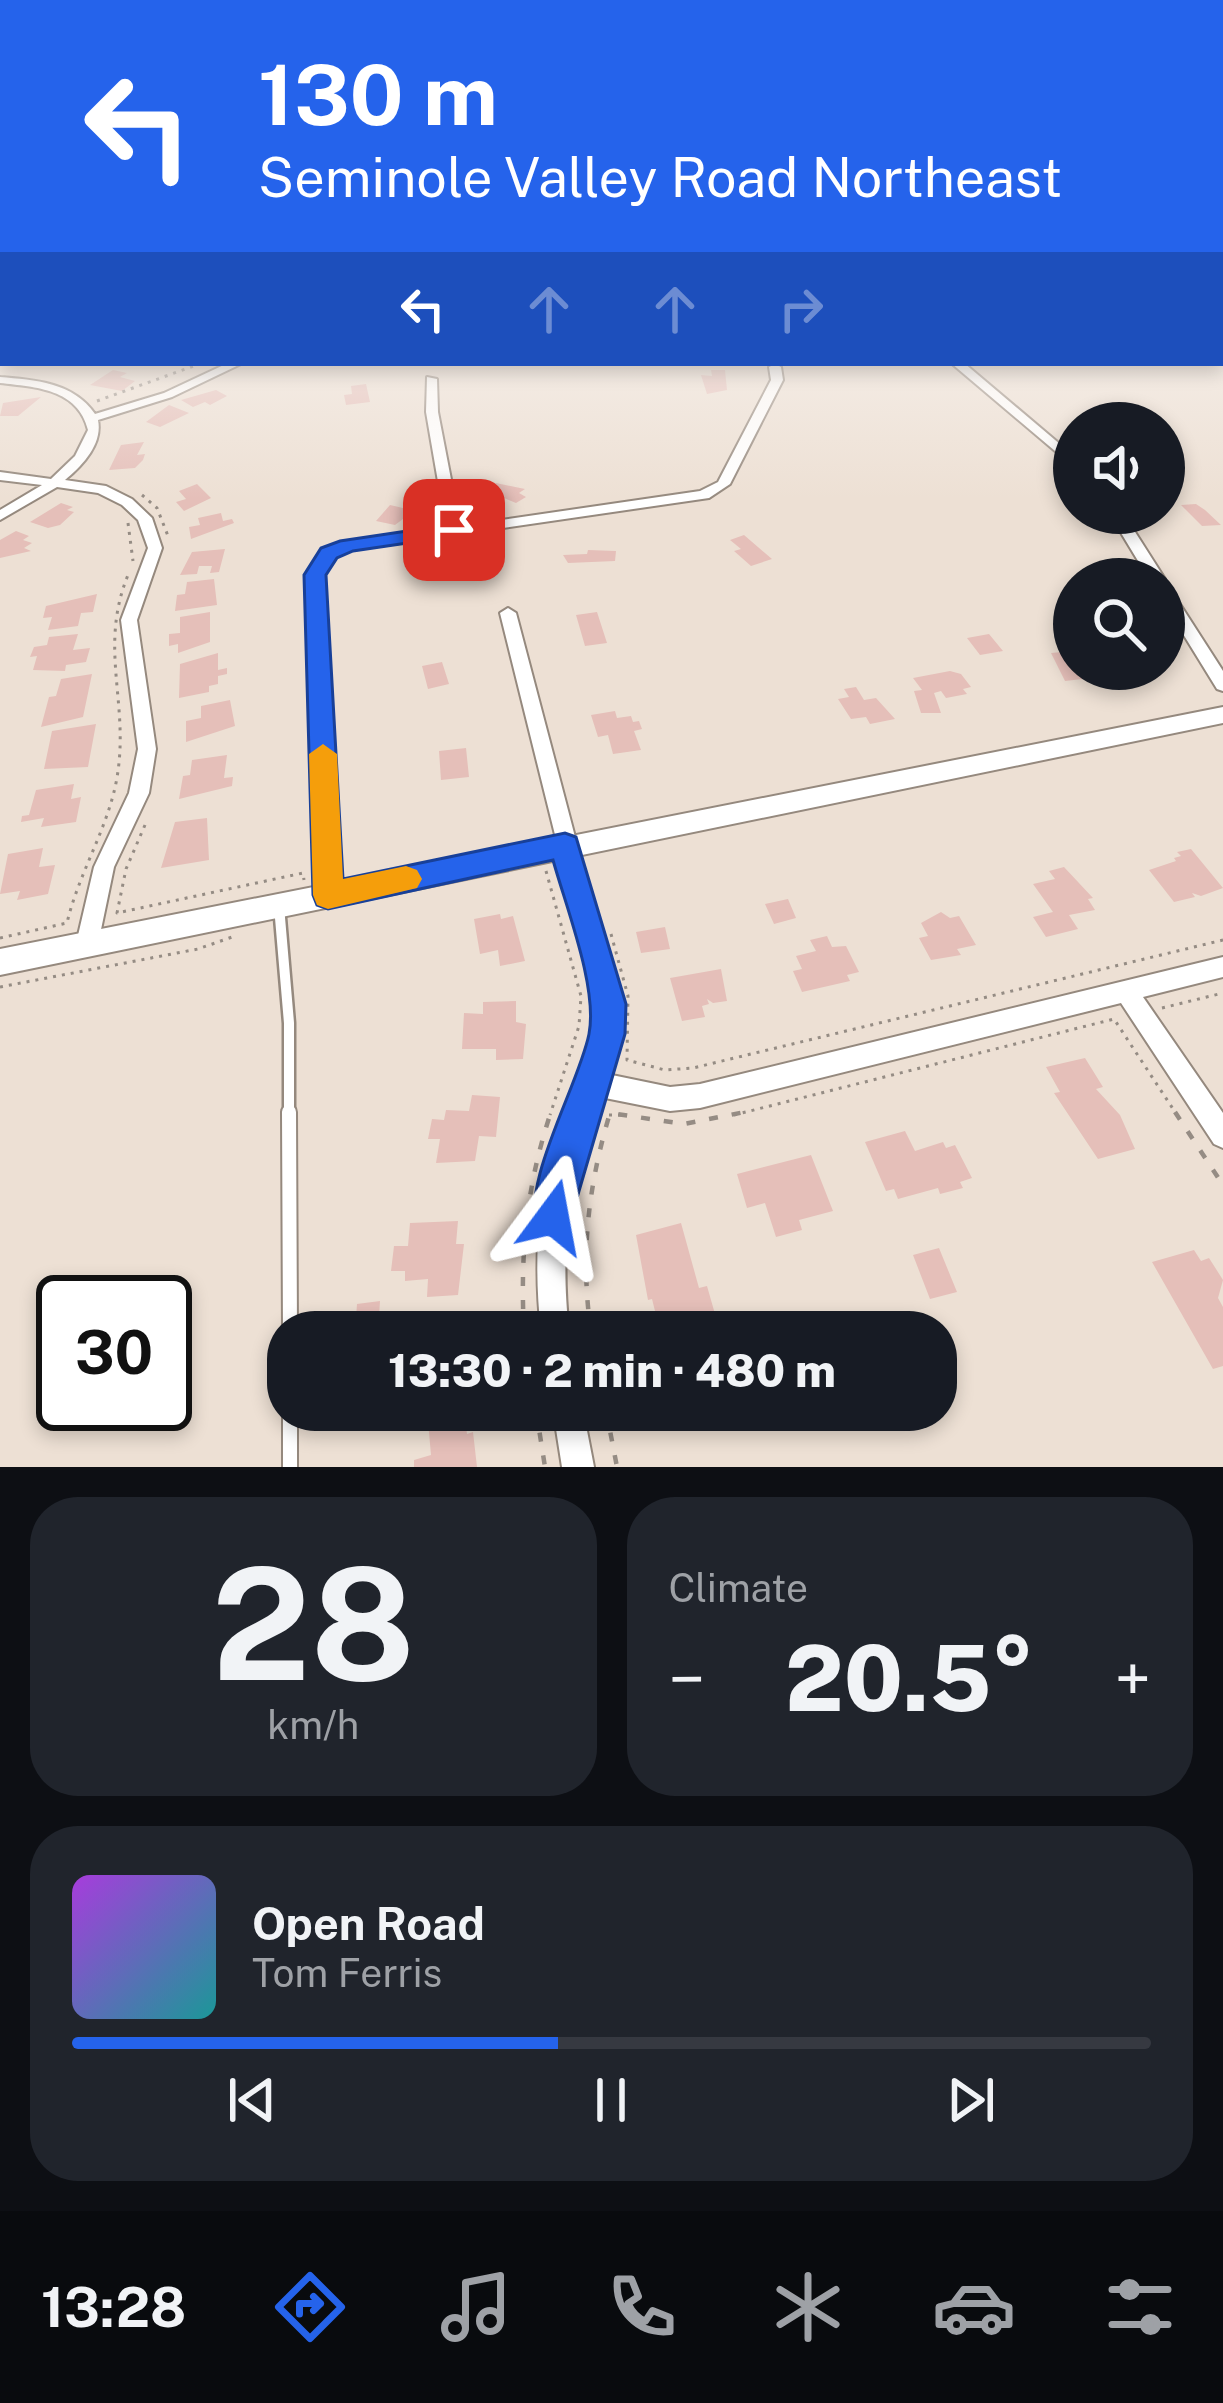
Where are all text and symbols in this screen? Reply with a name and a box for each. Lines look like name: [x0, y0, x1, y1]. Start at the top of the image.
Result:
text: 130 m: [258, 45, 498, 144]
icon: left: [60, 48, 216, 204]
text: Seminole Valley Road Northeast: [258, 146, 1062, 209]
icon: left: [390, 276, 456, 342]
icon: ahead: [516, 276, 582, 342]
icon: ahead: [642, 276, 708, 342]
icon: right: [768, 276, 834, 342]
map controls: [1053, 402, 1185, 690]
button: sound: [1053, 402, 1185, 534]
pin: [403, 479, 505, 581]
icon: arrive: [421, 497, 487, 563]
button: search: [1053, 558, 1185, 690]
position arrow: [490, 1154, 616, 1280]
speed limit sign: 30: [36, 1275, 192, 1431]
text: 13:30 · 2 min · 480 m: [388, 1344, 836, 1397]
text: 28: [211, 1532, 415, 1715]
text: Climate: [669, 1565, 808, 1611]
text: 20.5°: [785, 1625, 1034, 1731]
text: −: [669, 1640, 705, 1718]
text: +: [1114, 1640, 1151, 1718]
text: km/h: [267, 1702, 359, 1748]
text: Open Road: [252, 1897, 485, 1950]
text: Tom Ferris: [252, 1950, 442, 1996]
icon: previous: [219, 2067, 285, 2133]
icon: pause: [578, 2067, 644, 2133]
icon: next: [938, 2067, 1004, 2133]
icon: directions: [268, 2265, 352, 2349]
icon: music: [434, 2265, 518, 2349]
icon: phone: [600, 2265, 684, 2349]
icon: climate: [766, 2265, 850, 2349]
icon: car: [932, 2265, 1016, 2349]
icon: filters: [1098, 2265, 1182, 2349]
text: 13:28: [41, 2276, 186, 2339]

